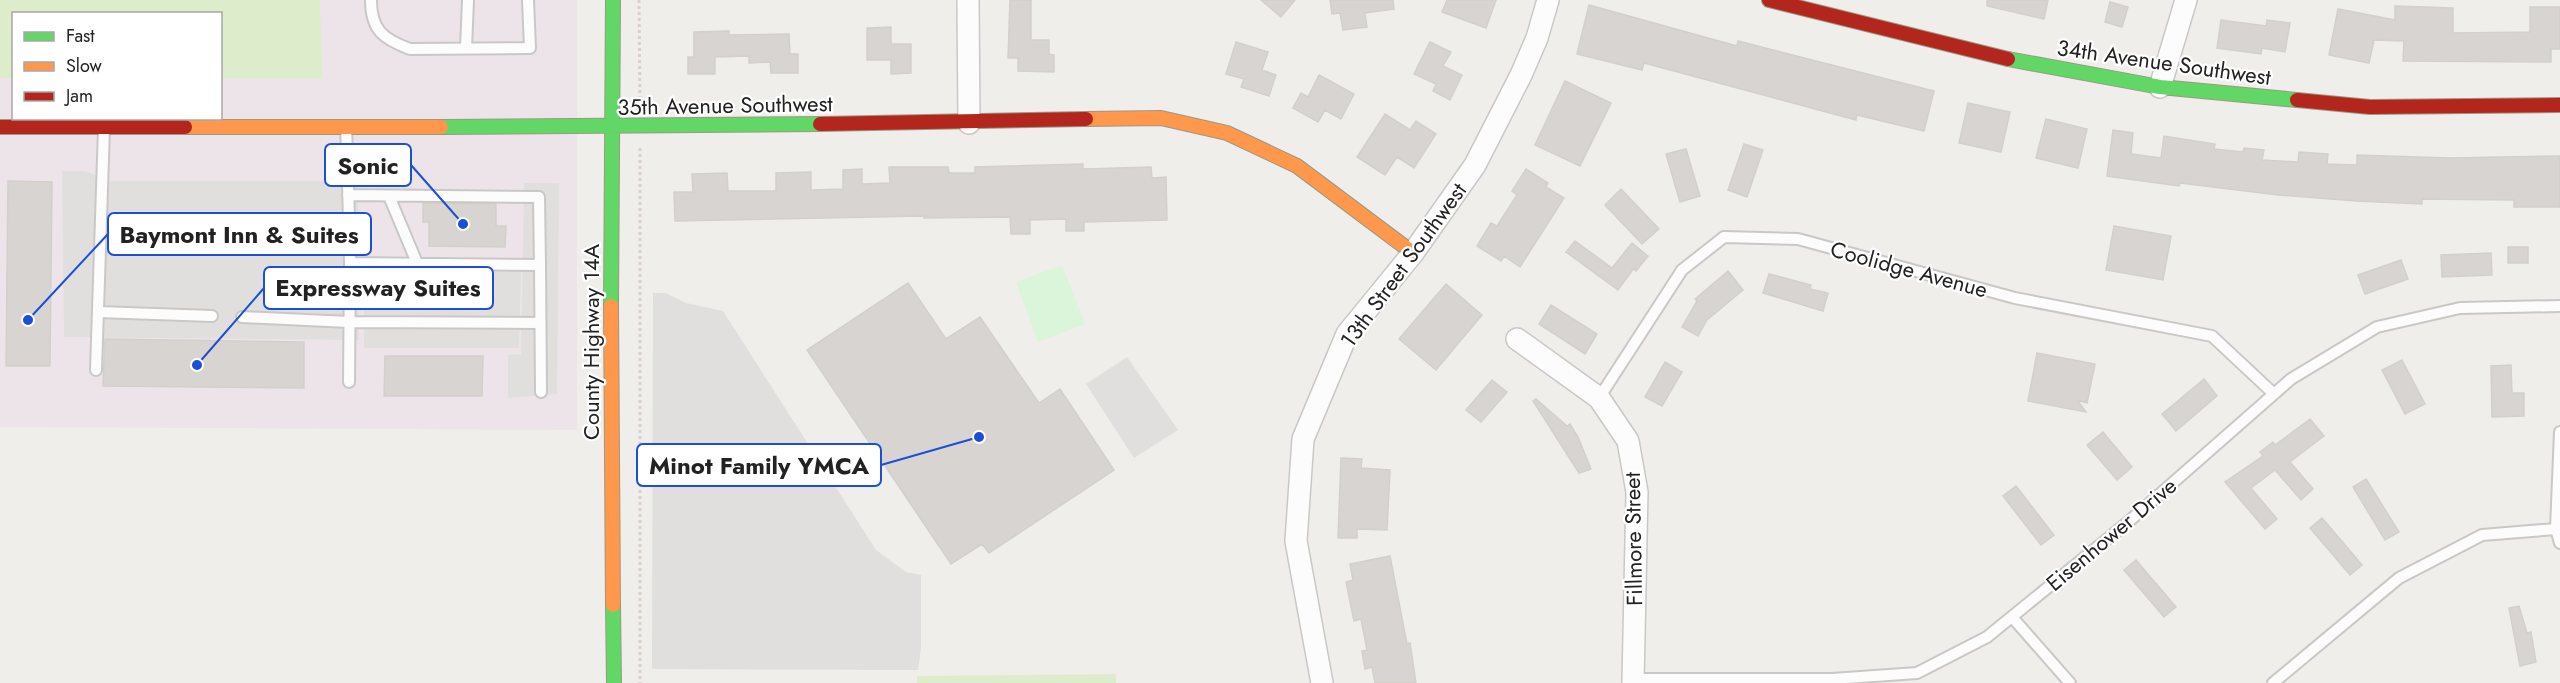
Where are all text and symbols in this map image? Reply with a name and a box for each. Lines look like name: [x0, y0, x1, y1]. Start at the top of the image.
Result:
legend: [12, 12, 222, 120]
text: Fast: [66, 23, 95, 49]
street label: 34th Avenue Southwest: [2055, 31, 2274, 93]
text: Slow: [66, 53, 103, 79]
text: Jam: [64, 83, 93, 109]
street label: 35th Avenue Southwest: [617, 87, 834, 123]
callout: Sonic: [325, 144, 411, 186]
text: Sonic: [337, 148, 399, 183]
street label: 13th Street Southwest: [1332, 175, 1474, 354]
callout: Baymont Inn & Suites: [108, 213, 371, 255]
text: Baymont Inn & Suites: [119, 217, 359, 252]
street label: Coolidge Avenue: [1827, 233, 1991, 305]
street label: County Highway 14A: [575, 243, 607, 440]
callout: Expressway Suites: [264, 267, 493, 309]
text: Expressway Suites: [275, 270, 481, 305]
callout: Minot Family YMCA: [637, 444, 881, 486]
text: Minot Family YMCA: [649, 448, 869, 483]
street label: Eisenhower Drive: [2039, 470, 2183, 598]
street label: Fillmore Street: [1616, 471, 1650, 606]

